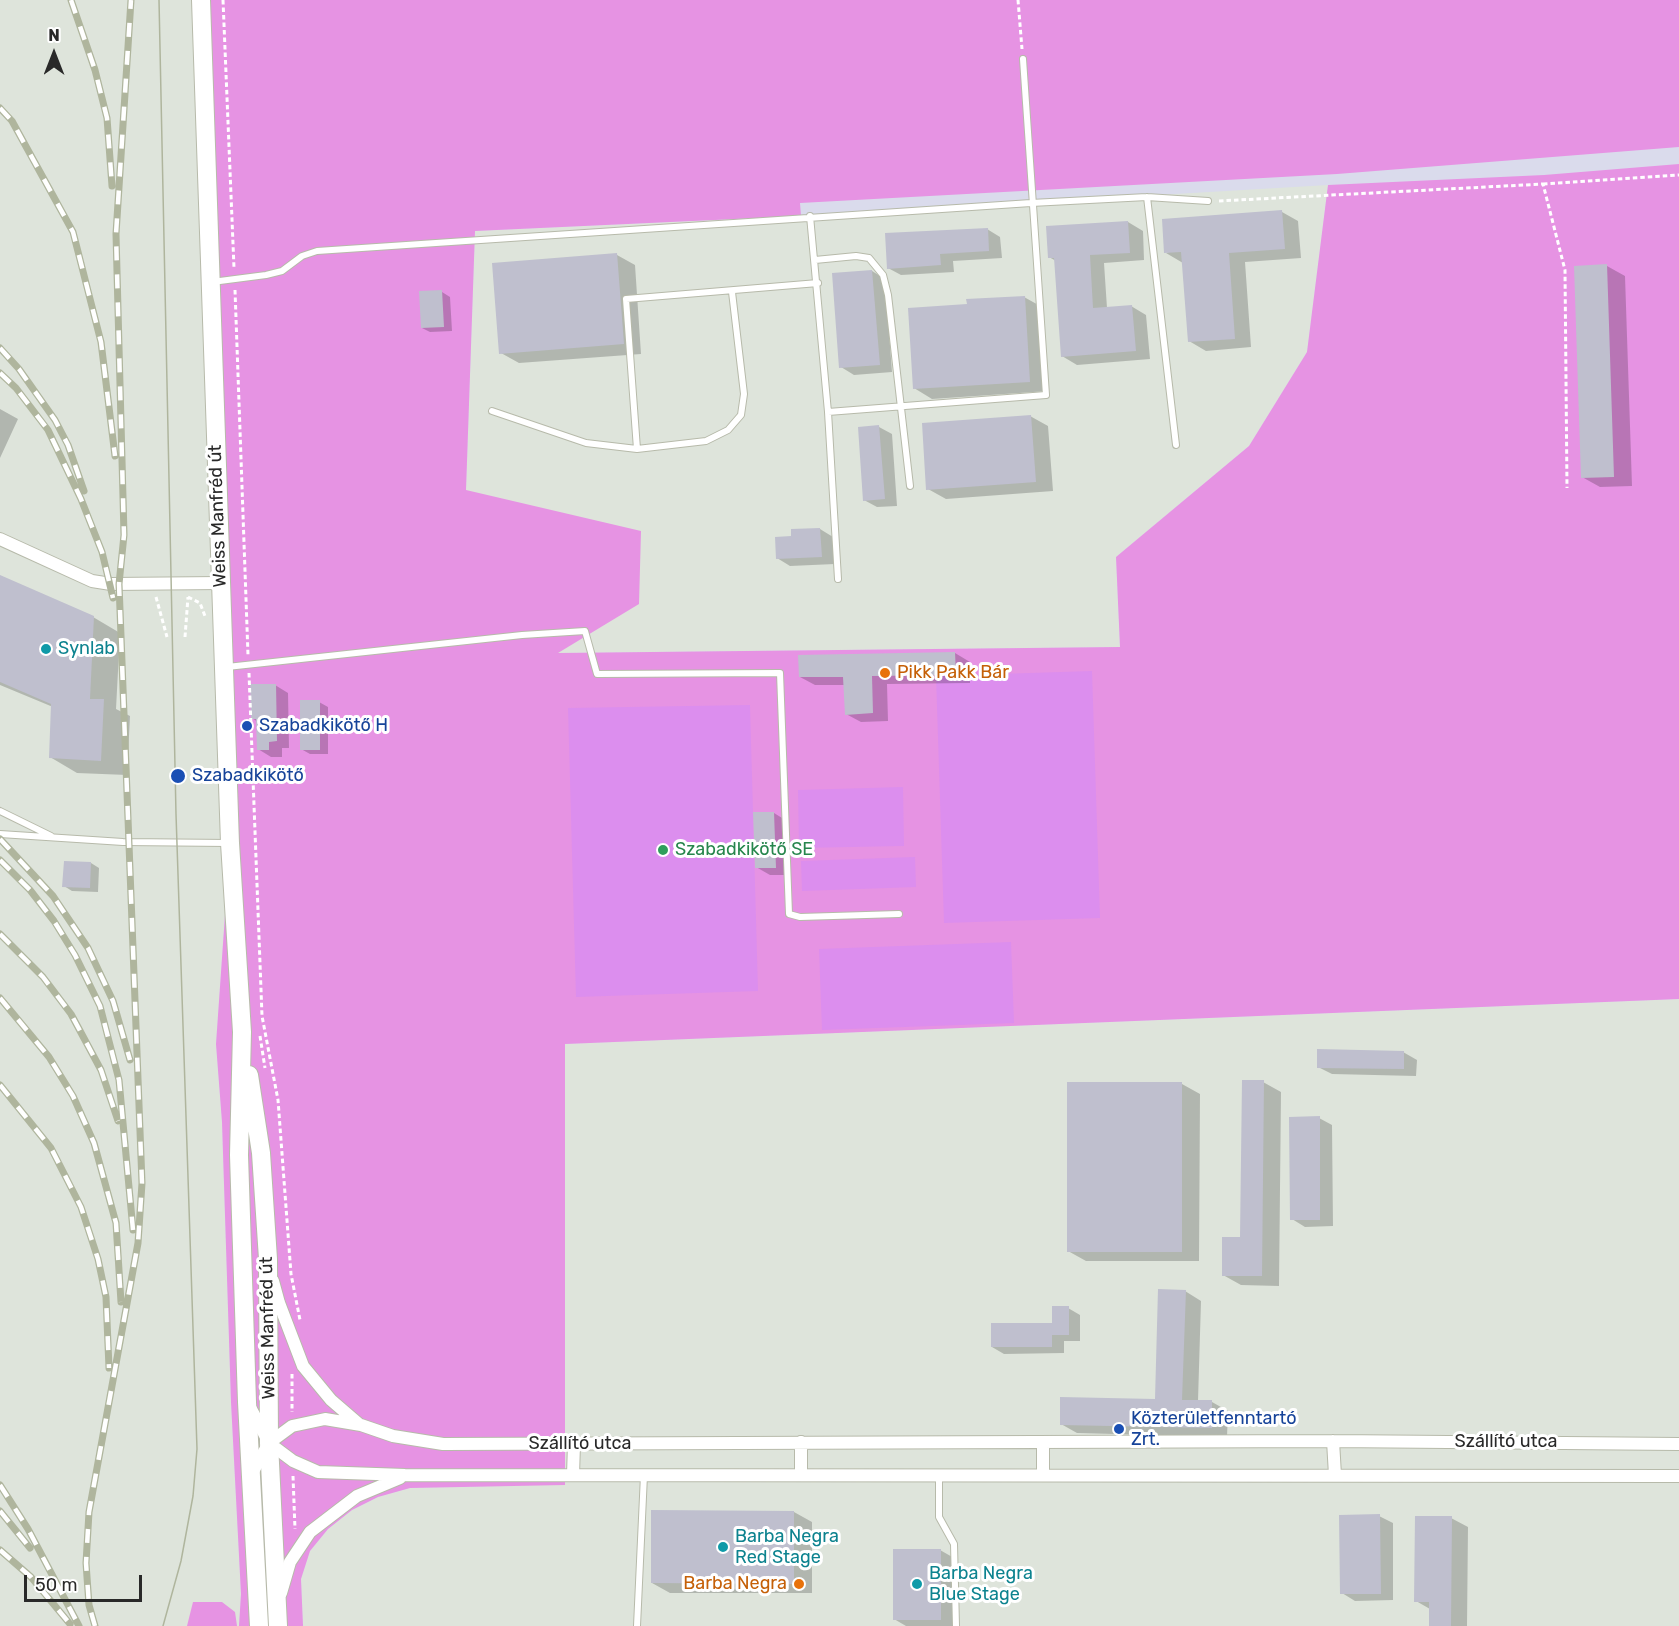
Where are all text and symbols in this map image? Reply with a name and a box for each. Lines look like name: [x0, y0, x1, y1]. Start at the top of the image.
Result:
north arrow: [24, 24, 84, 84]
text: N: [48, 26, 60, 45]
street label: Weiss Manfréd út: [205, 444, 231, 588]
place label: Synlab: [58, 638, 115, 660]
marker: Synlab: [39, 642, 53, 656]
place label: Pikk Pakk Bár: [897, 662, 1009, 684]
marker: Pikk Pakk Bár: [878, 666, 892, 680]
place label: Szabadkikötő H: [259, 715, 388, 737]
marker: Szabadkikötő H: [240, 719, 254, 733]
place label: Szabadkikötő: [192, 765, 304, 787]
marker: Szabadkikötő: [169, 767, 187, 785]
place label: Szabadkikötő SE: [675, 839, 813, 861]
marker: Szabadkikötő SE: [656, 843, 670, 857]
street label: Weiss Manfréd út: [256, 1256, 280, 1400]
place label: Közterületfenntartó Zrt.: [1131, 1408, 1297, 1450]
marker: Közterületfenntartó Zrt.: [1112, 1422, 1126, 1436]
street label: Szállító utca: [1455, 1431, 1557, 1453]
street label: Szállító utca: [529, 1433, 631, 1455]
place label: Barba Negra Red Stage: [735, 1526, 839, 1568]
marker: Barba Negra Red Stage: [716, 1540, 730, 1554]
scale bar: [27, 1563, 146, 1601]
place label: Barba Negra Blue Stage: [929, 1563, 1033, 1606]
place label: Barba Negra: [683, 1573, 787, 1595]
text: 50 m: [35, 1574, 78, 1596]
marker: Barba Negra: [792, 1577, 806, 1591]
marker: Barba Negra Blue Stage: [910, 1577, 924, 1591]

